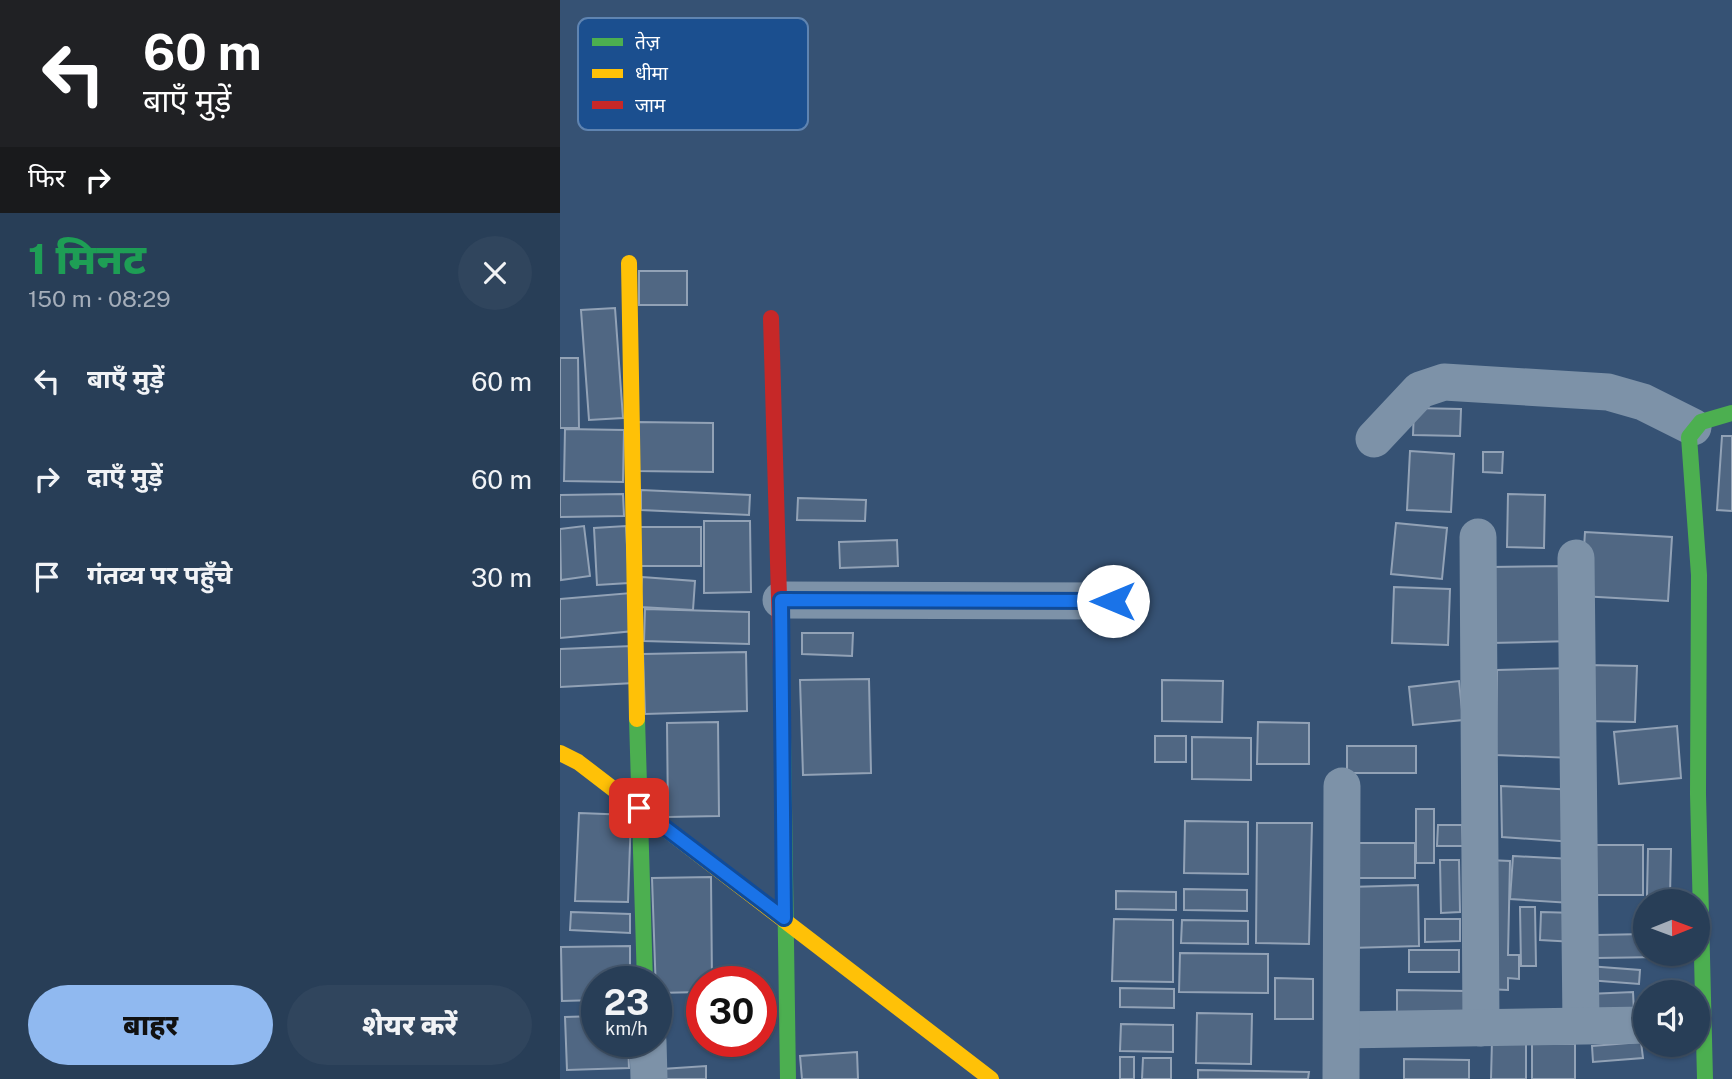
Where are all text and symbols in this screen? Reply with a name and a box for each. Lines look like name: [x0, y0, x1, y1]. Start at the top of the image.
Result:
legend: [578, 18, 808, 130]
text: 60 m: [143, 23, 262, 81]
icon: left: [28, 28, 119, 119]
text: तेज़: [635, 31, 661, 53]
text: धीमा: [635, 62, 669, 84]
text: बाएँ मुड़ें: [143, 82, 231, 119]
text: जाम: [635, 94, 666, 116]
icon: right: [79, 161, 117, 199]
text: फिर: [28, 162, 65, 193]
text: 1 मिनट: [28, 234, 146, 283]
button: close: [458, 236, 532, 310]
text: 150 m · 08:29: [28, 285, 171, 312]
icon: left: [28, 362, 66, 400]
text: बाएँ मुड़ें: [87, 363, 164, 394]
text: 60 m: [471, 366, 532, 397]
icon: right: [28, 460, 66, 498]
text: दाएँ मुड़ें: [87, 461, 163, 492]
text: 60 m: [471, 464, 532, 495]
icon: arrive: [28, 558, 66, 596]
text: गंतव्य पर पहुँचे: [87, 559, 232, 590]
text: 30 m: [471, 562, 532, 593]
position arrow: [1076, 564, 1150, 638]
pin: [609, 778, 669, 838]
icon: arrive: [620, 789, 658, 827]
north arrow: [1633, 889, 1710, 966]
map controls: [1633, 889, 1710, 1057]
speed limit sign: 30: [686, 966, 777, 1057]
button: sound: [1633, 980, 1710, 1057]
text: 23: [604, 982, 649, 1023]
button: बाहर: [28, 985, 273, 1065]
button: शेयर करें: [287, 985, 532, 1065]
text: km/h: [605, 1018, 648, 1039]

